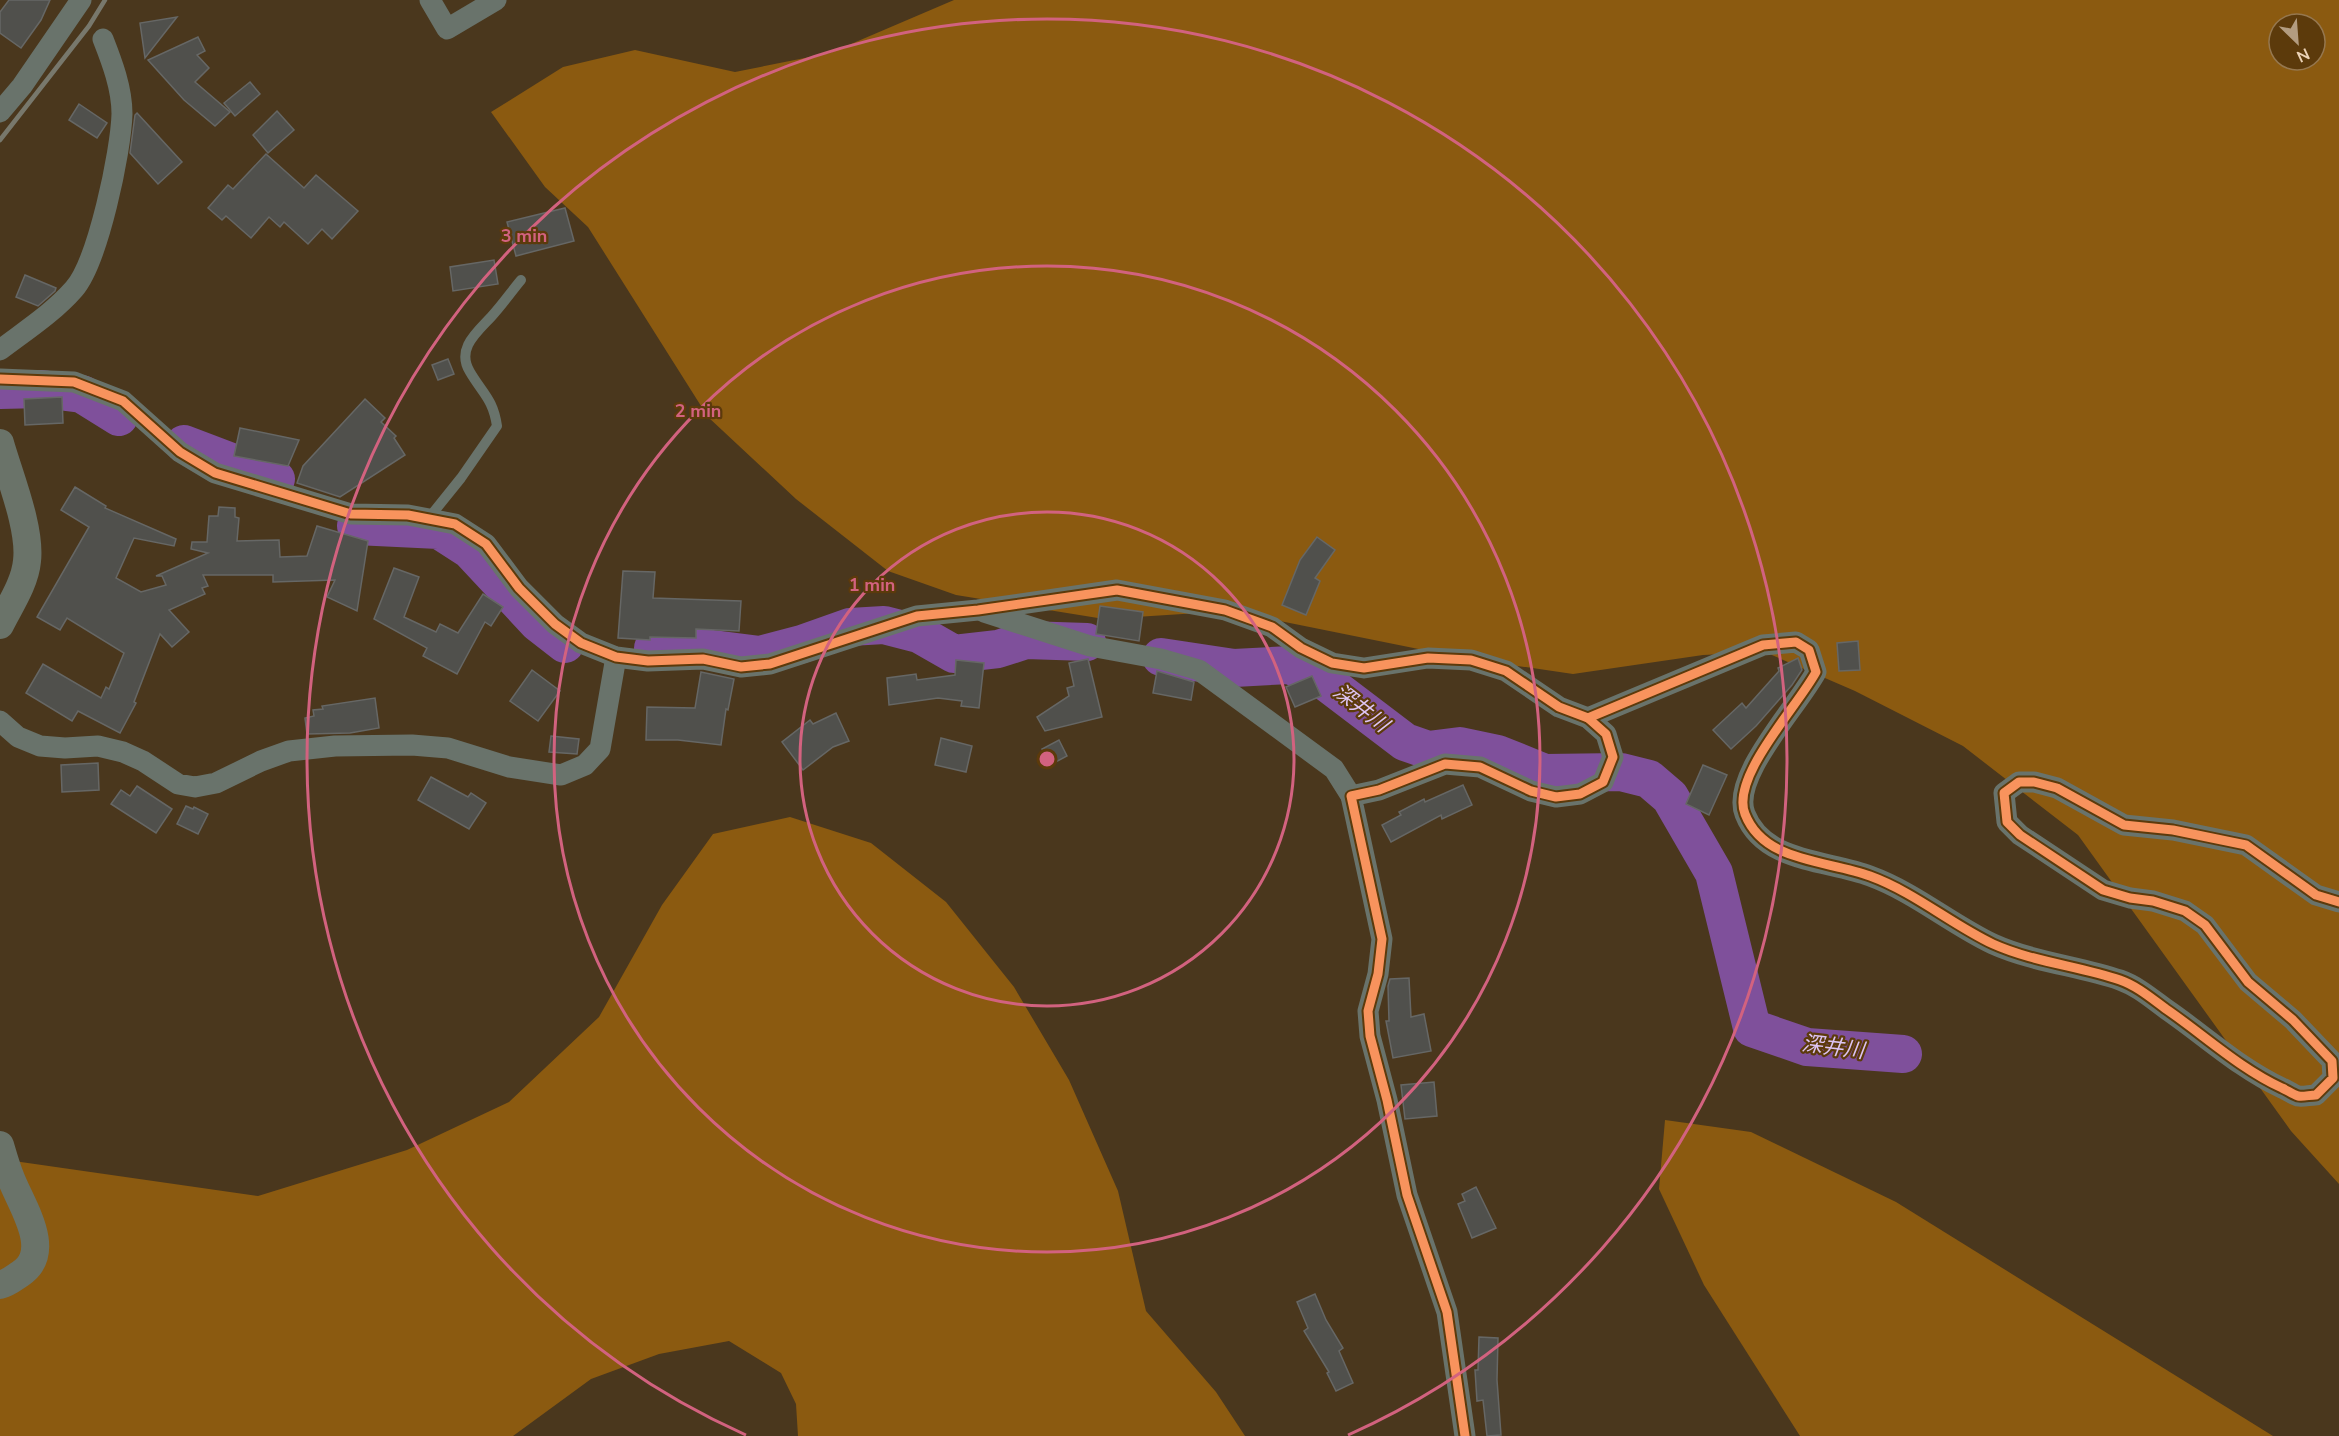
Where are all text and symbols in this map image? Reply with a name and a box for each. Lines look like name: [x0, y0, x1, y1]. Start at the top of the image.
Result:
north arrow: [2267, 12, 2327, 72]
text: N: [2293, 42, 2313, 67]
text: 3 min: [501, 224, 547, 248]
text: 2 min: [675, 399, 721, 423]
text: 1 min: [849, 573, 895, 597]
water label: 深井川: [1328, 678, 1396, 740]
centre of rings: [1037, 749, 1057, 769]
water label: 深井川: [1800, 1029, 1868, 1065]

